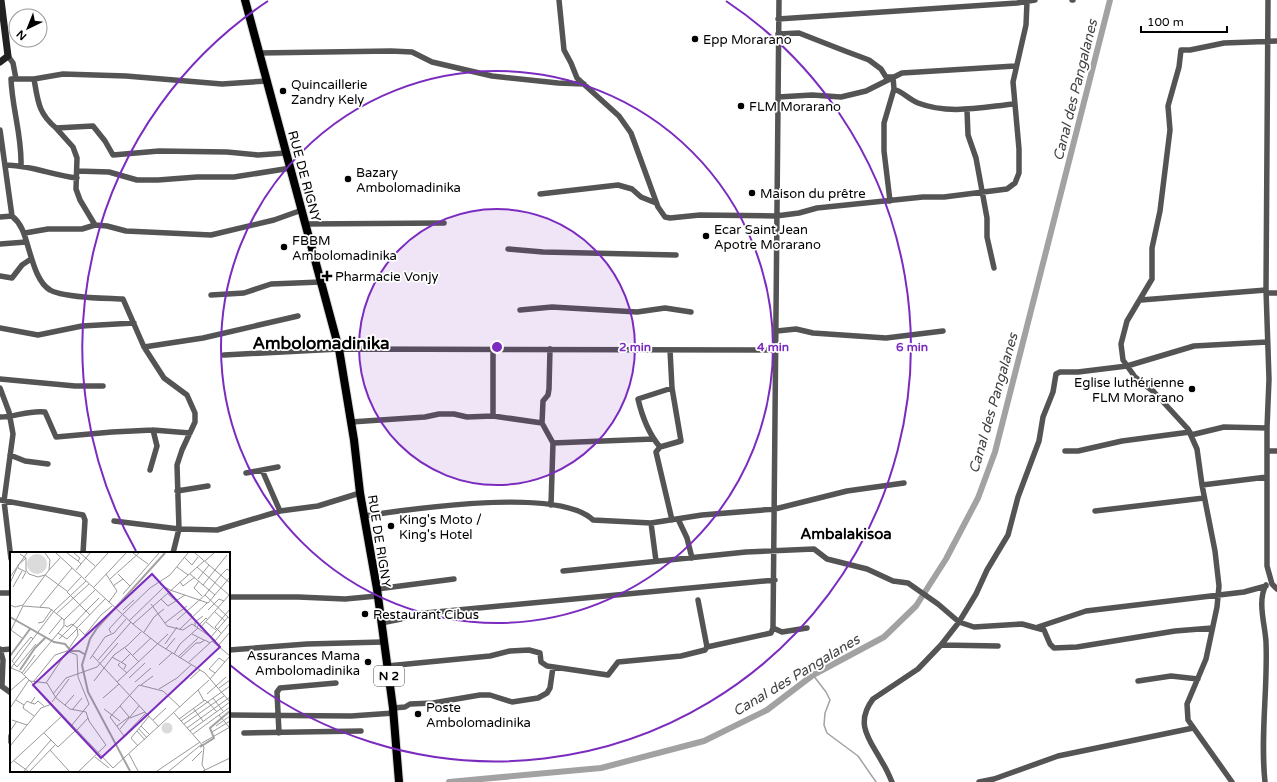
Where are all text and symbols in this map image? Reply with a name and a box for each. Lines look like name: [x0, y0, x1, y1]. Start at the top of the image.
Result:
north arrow: [8, 8, 48, 48]
scale bar: [1141, 8, 1227, 34]
text: 100 m: [1147, 15, 1184, 29]
water label: Canal des Pangalanes: [1050, 17, 1102, 162]
text: N: [14, 27, 29, 43]
place label: Epp Morarano: [703, 32, 792, 48]
marker: Epp Morarano: [690, 34, 700, 44]
place label: Quincaillerie Zandry Kely: [291, 77, 367, 108]
marker: Quincaillerie Zandry Kely: [278, 86, 288, 96]
place label: FLM Morarano: [749, 99, 841, 115]
marker: FLM Morarano: [736, 101, 746, 111]
street label: RUE DE RIGNY: [284, 129, 324, 224]
place label: Bazary Ambolomadinika: [356, 165, 461, 196]
marker: Bazary Ambolomadinika: [343, 174, 353, 184]
place label: Maison du prêtre: [760, 186, 866, 202]
marker: Maison du prêtre: [747, 188, 757, 198]
place label: Ecar Saint Jean Apotre Morarano: [714, 222, 821, 253]
marker: Ecar Saint Jean Apotre Morarano: [701, 231, 711, 241]
place label: FBBM Ambolomadinika: [292, 233, 397, 264]
marker: FBBM Ambolomadinika: [279, 242, 289, 252]
place label: Pharmacie Vonjy: [335, 269, 438, 285]
marker: Pharmacie Vonjy: [322, 271, 332, 281]
water label: Canal des Pangalanes: [965, 330, 1022, 475]
district label: Ambolomadinika: [252, 333, 390, 354]
centre of rings: [490, 340, 504, 354]
text: 2 min: [619, 340, 651, 354]
text: 4 min: [757, 340, 789, 354]
text: 6 min: [896, 340, 928, 354]
place label: Eglise luthérienne FLM Morarano: [1074, 375, 1184, 406]
marker: Eglise luthérienne FLM Morarano: [1187, 384, 1197, 394]
street label: RUE DE RIGNY: [364, 494, 394, 589]
place label: King's Moto / King's Hotel: [399, 512, 482, 543]
marker: King's Moto / King's Hotel: [386, 521, 396, 531]
district label: Ambalakisoa: [800, 525, 892, 543]
inset map: [10, 552, 230, 772]
place label: Restaurant Cibus: [373, 607, 479, 623]
marker: Restaurant Cibus: [360, 609, 370, 619]
water label: Canal des Pangalanes: [730, 630, 864, 720]
place label: Assurances Mama Ambolomadinika: [247, 648, 360, 679]
marker: Assurances Mama Ambolomadinika: [363, 657, 373, 667]
road number: N 2: [374, 666, 404, 686]
place label: Poste Ambolomadinika: [426, 700, 531, 731]
marker: Poste Ambolomadinika: [413, 709, 423, 719]

